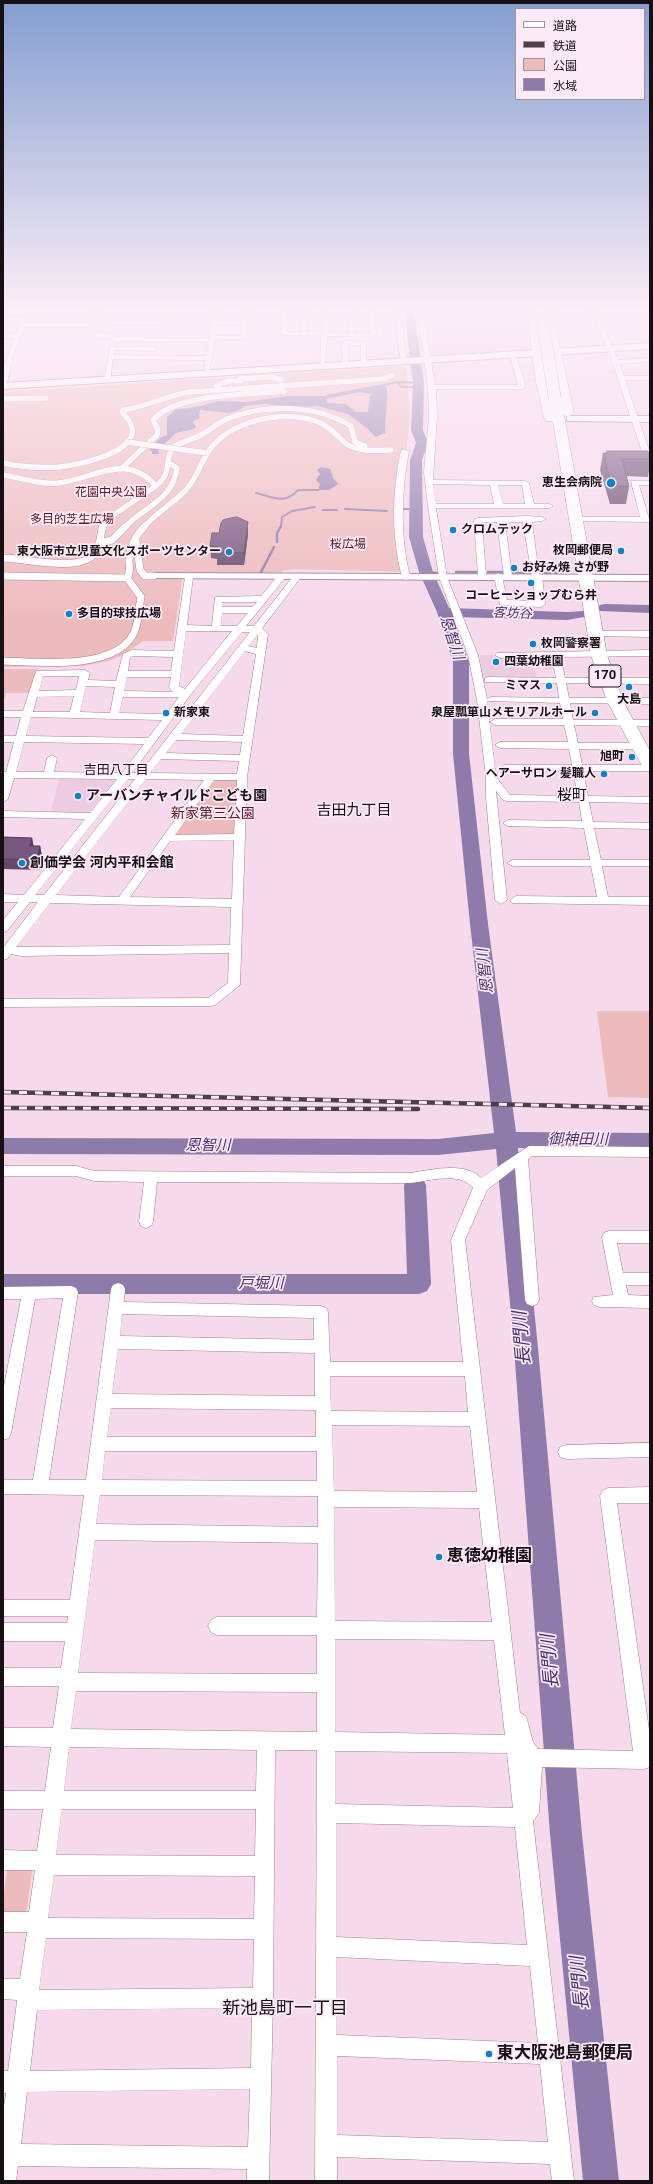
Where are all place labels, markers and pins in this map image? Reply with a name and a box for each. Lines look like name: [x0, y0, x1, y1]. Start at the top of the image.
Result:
place label: 恵生会病院: [542, 476, 602, 490]
marker: 恵生会病院: [605, 477, 617, 489]
place label: クロムテック: [461, 523, 533, 537]
marker: クロムテック: [448, 525, 458, 535]
place label: 枚岡郵便局: [553, 544, 613, 558]
place label: 東大阪市立児童文化スポーツセンター: [17, 545, 221, 559]
marker: 枚岡郵便局: [616, 546, 626, 556]
marker: 東大阪市立児童文化スポーツセンター: [224, 547, 234, 557]
place label: お好み焼 さが野: [522, 561, 609, 575]
marker: お好み焼 さが野: [509, 563, 519, 573]
marker: コーヒーショップむら井: [526, 578, 536, 588]
place label: コーヒーショップむら井: [465, 589, 597, 603]
place label: 多目的球技広場: [77, 607, 161, 621]
marker: 多目的球技広場: [64, 609, 74, 619]
place label: 枚岡警察署: [541, 637, 601, 651]
marker: 枚岡警察署: [528, 639, 538, 649]
place label: 四葉幼稚園: [504, 655, 564, 669]
marker: 四葉幼稚園: [491, 657, 501, 667]
place label: ミマス: [505, 679, 541, 693]
marker: ミマス: [544, 681, 554, 691]
marker: 大島: [624, 682, 634, 692]
place label: 大島: [617, 693, 641, 707]
place label: 新家東: [174, 706, 210, 720]
place label: 泉屋瓢箪山メモリアルホール: [431, 706, 587, 720]
marker: 新家東: [161, 708, 171, 718]
marker: 泉屋瓢箪山メモリアルホール: [590, 708, 600, 718]
place label: 旭町: [600, 750, 624, 764]
marker: 旭町: [627, 752, 637, 762]
place label: ヘアーサロン 髪職人: [486, 767, 596, 781]
marker: ヘアーサロン 髪職人: [599, 769, 609, 779]
place label: アーバンチャイルドこども園: [86, 788, 267, 804]
marker: アーバンチャイルドこども園: [73, 791, 83, 801]
place label: 創価学会 河内平和会館: [30, 855, 173, 871]
marker: 創価学会 河内平和会館: [17, 858, 27, 868]
place label: 恵徳幼稚園: [447, 1547, 532, 1567]
marker: 恵徳幼稚園: [434, 1552, 444, 1562]
place label: 東大阪池島郵便局: [497, 2044, 633, 2064]
marker: 東大阪池島郵便局: [484, 2049, 494, 2059]

